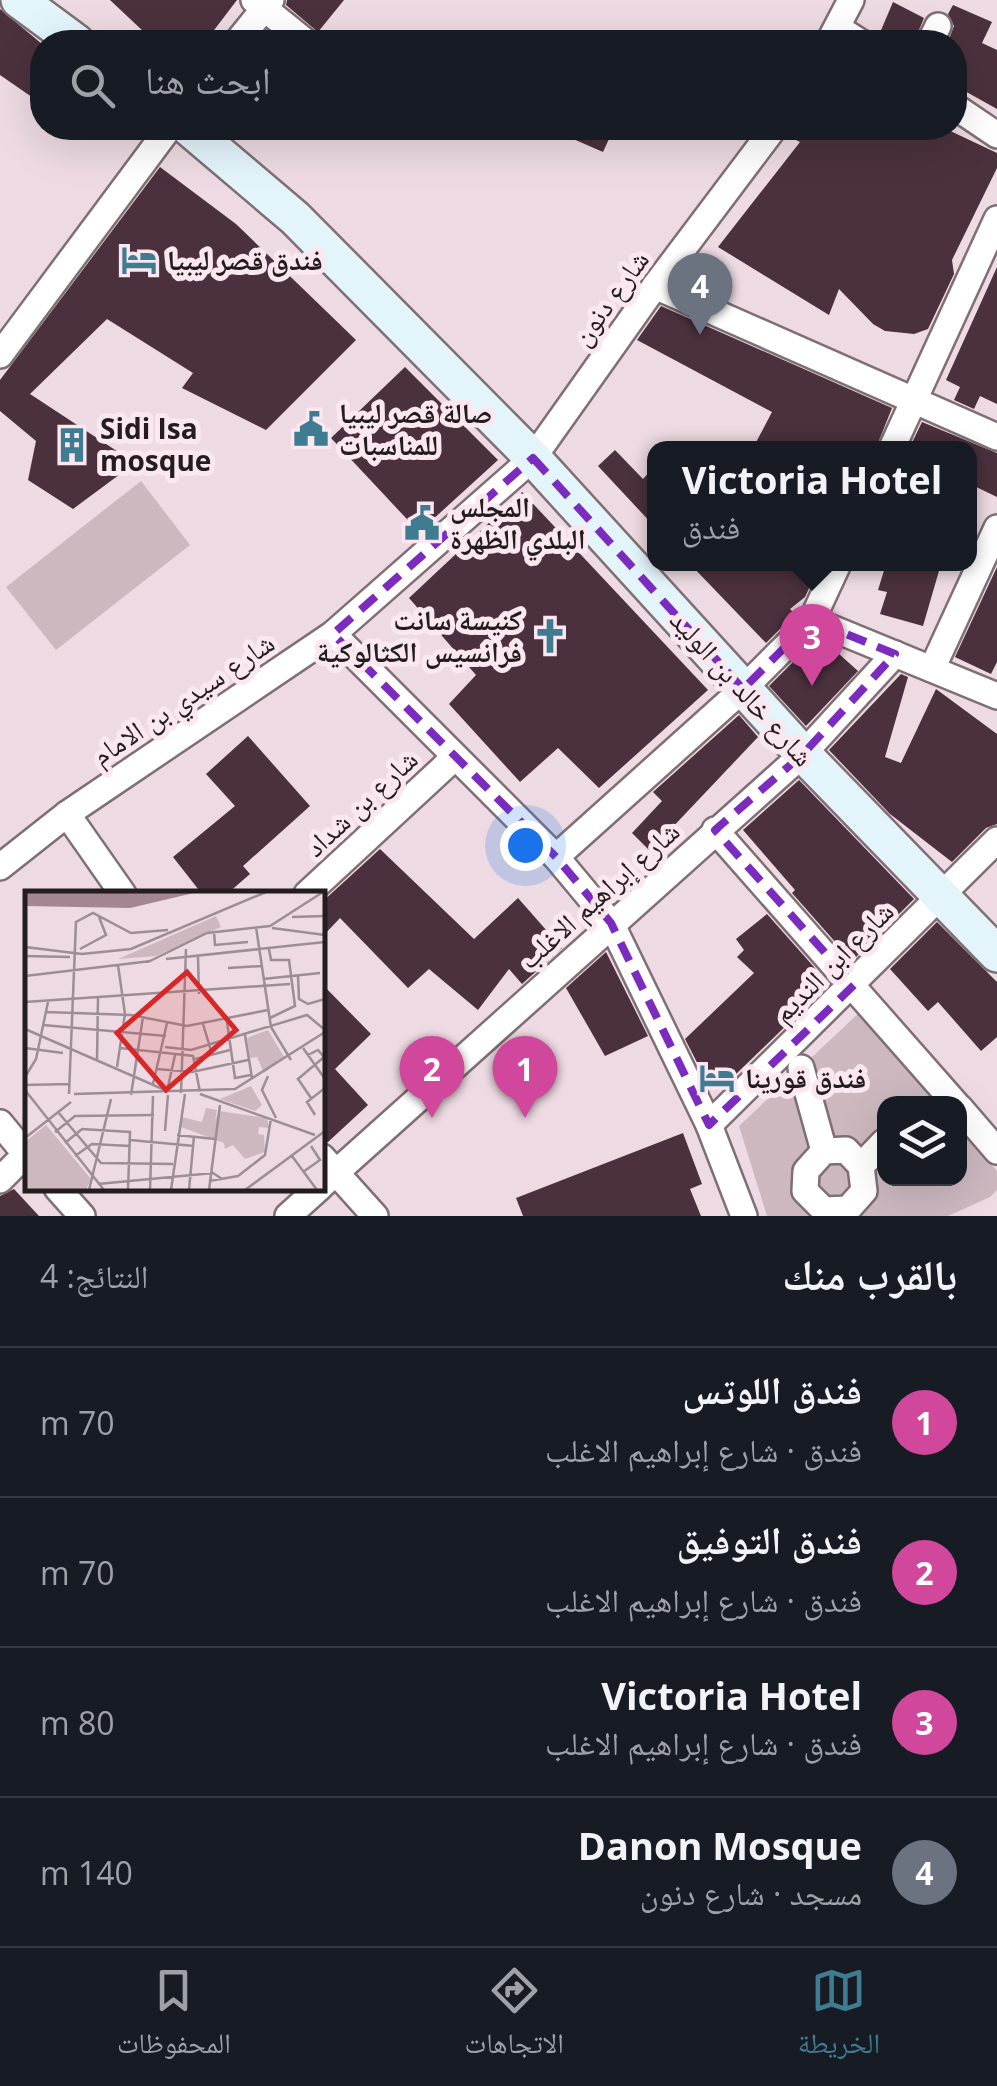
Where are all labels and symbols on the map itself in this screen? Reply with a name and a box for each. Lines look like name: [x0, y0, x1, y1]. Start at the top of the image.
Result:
place label: فندق قصر ليبيا: [167, 240, 323, 278]
hotel icon: فندق قصر ليبيا: [120, 241, 158, 279]
street label: شارع دنون: [562, 242, 657, 353]
pin: 4: [668, 252, 732, 335]
place label: صالة قصر ليبيا للمناسبات: [339, 393, 492, 463]
place label: Sidi Isa mosque: [100, 409, 211, 479]
public building icon: صالة قصر ليبيا للمناسبات: [292, 410, 330, 448]
building icon: Sidi Isa mosque: [53, 426, 91, 464]
place label: المجلس البلدي الظهرة: [450, 487, 586, 562]
public building icon: المجلس البلدي الظهرة: [403, 504, 441, 542]
place label: كنيسة سانت فرانسيس الكثالوكية: [317, 600, 522, 670]
street label: شارع خالد بن الوليد: [662, 601, 823, 774]
pin: 3: [780, 604, 844, 686]
church icon: كنيسة سانت فرانسيس الكثالوكية: [531, 617, 569, 655]
street label: شارع سيدي بن الامام: [84, 623, 284, 778]
street label: شارع بن شداد: [296, 740, 425, 865]
street label: شارع إبراهيم الاغلب: [510, 812, 688, 977]
your location: [500, 820, 551, 871]
inset map: [25, 891, 325, 1191]
street label: شارع ابن النديم: [763, 892, 902, 1031]
pin: 2: [400, 1036, 464, 1118]
pin: 1: [492, 1036, 558, 1118]
place label: فندق قورينا: [745, 1058, 866, 1096]
hotel icon: فندق قورينا: [698, 1059, 736, 1097]

